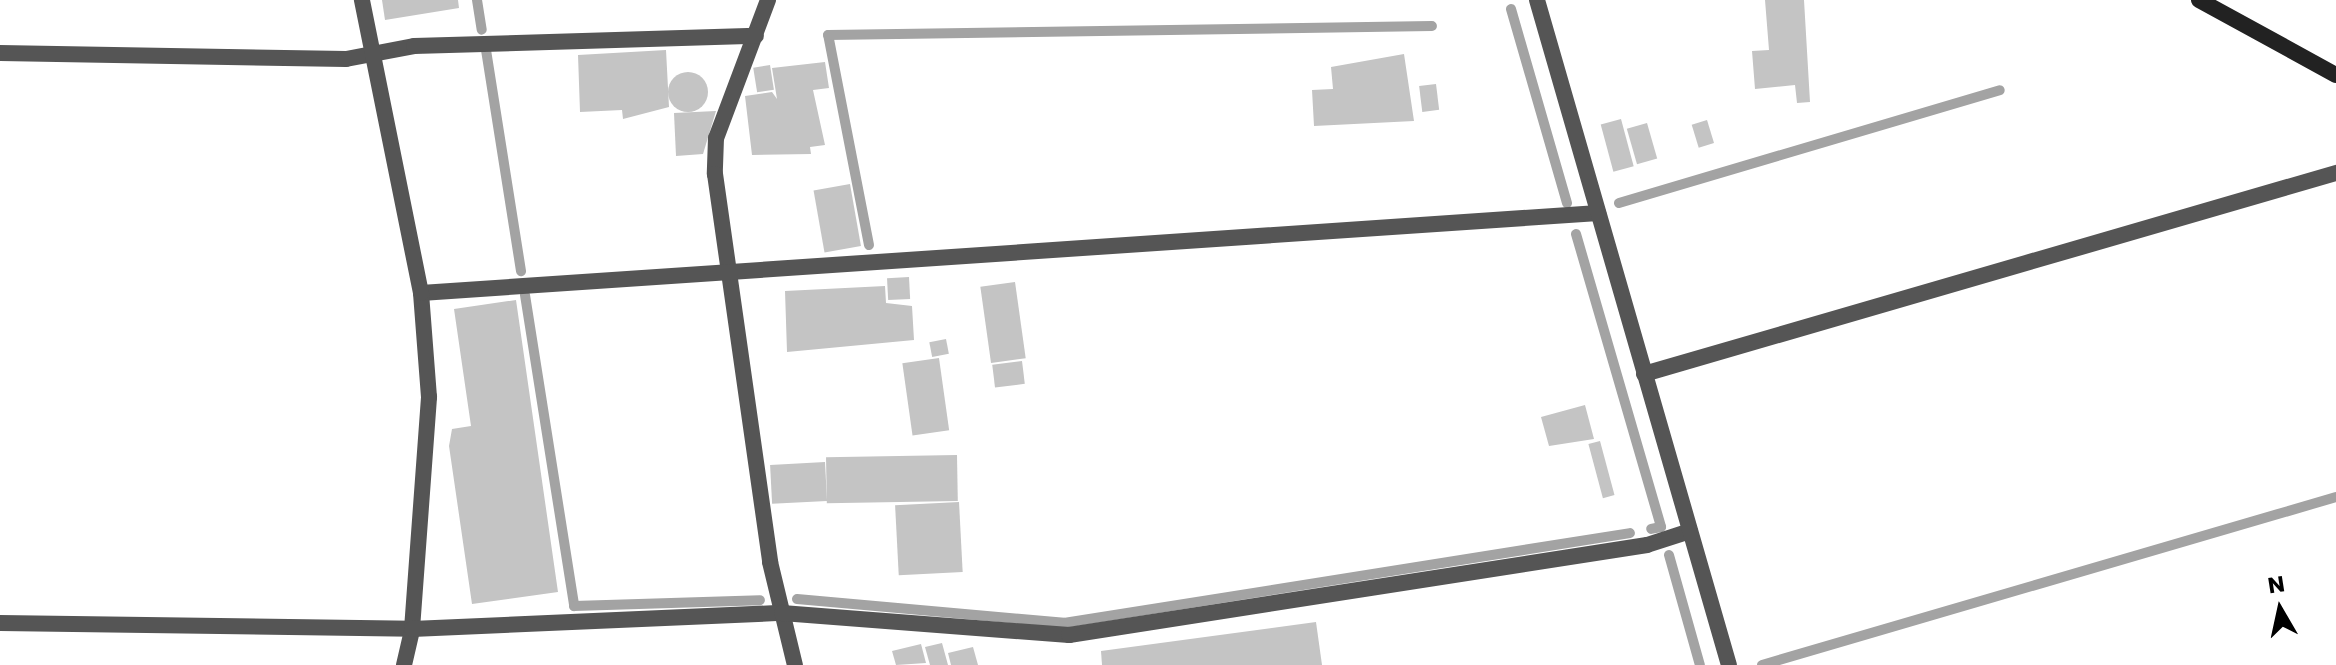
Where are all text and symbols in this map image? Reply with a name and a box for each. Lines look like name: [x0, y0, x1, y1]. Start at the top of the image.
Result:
text: N: [2266, 568, 2287, 601]
north arrow: [2240, 569, 2320, 649]

